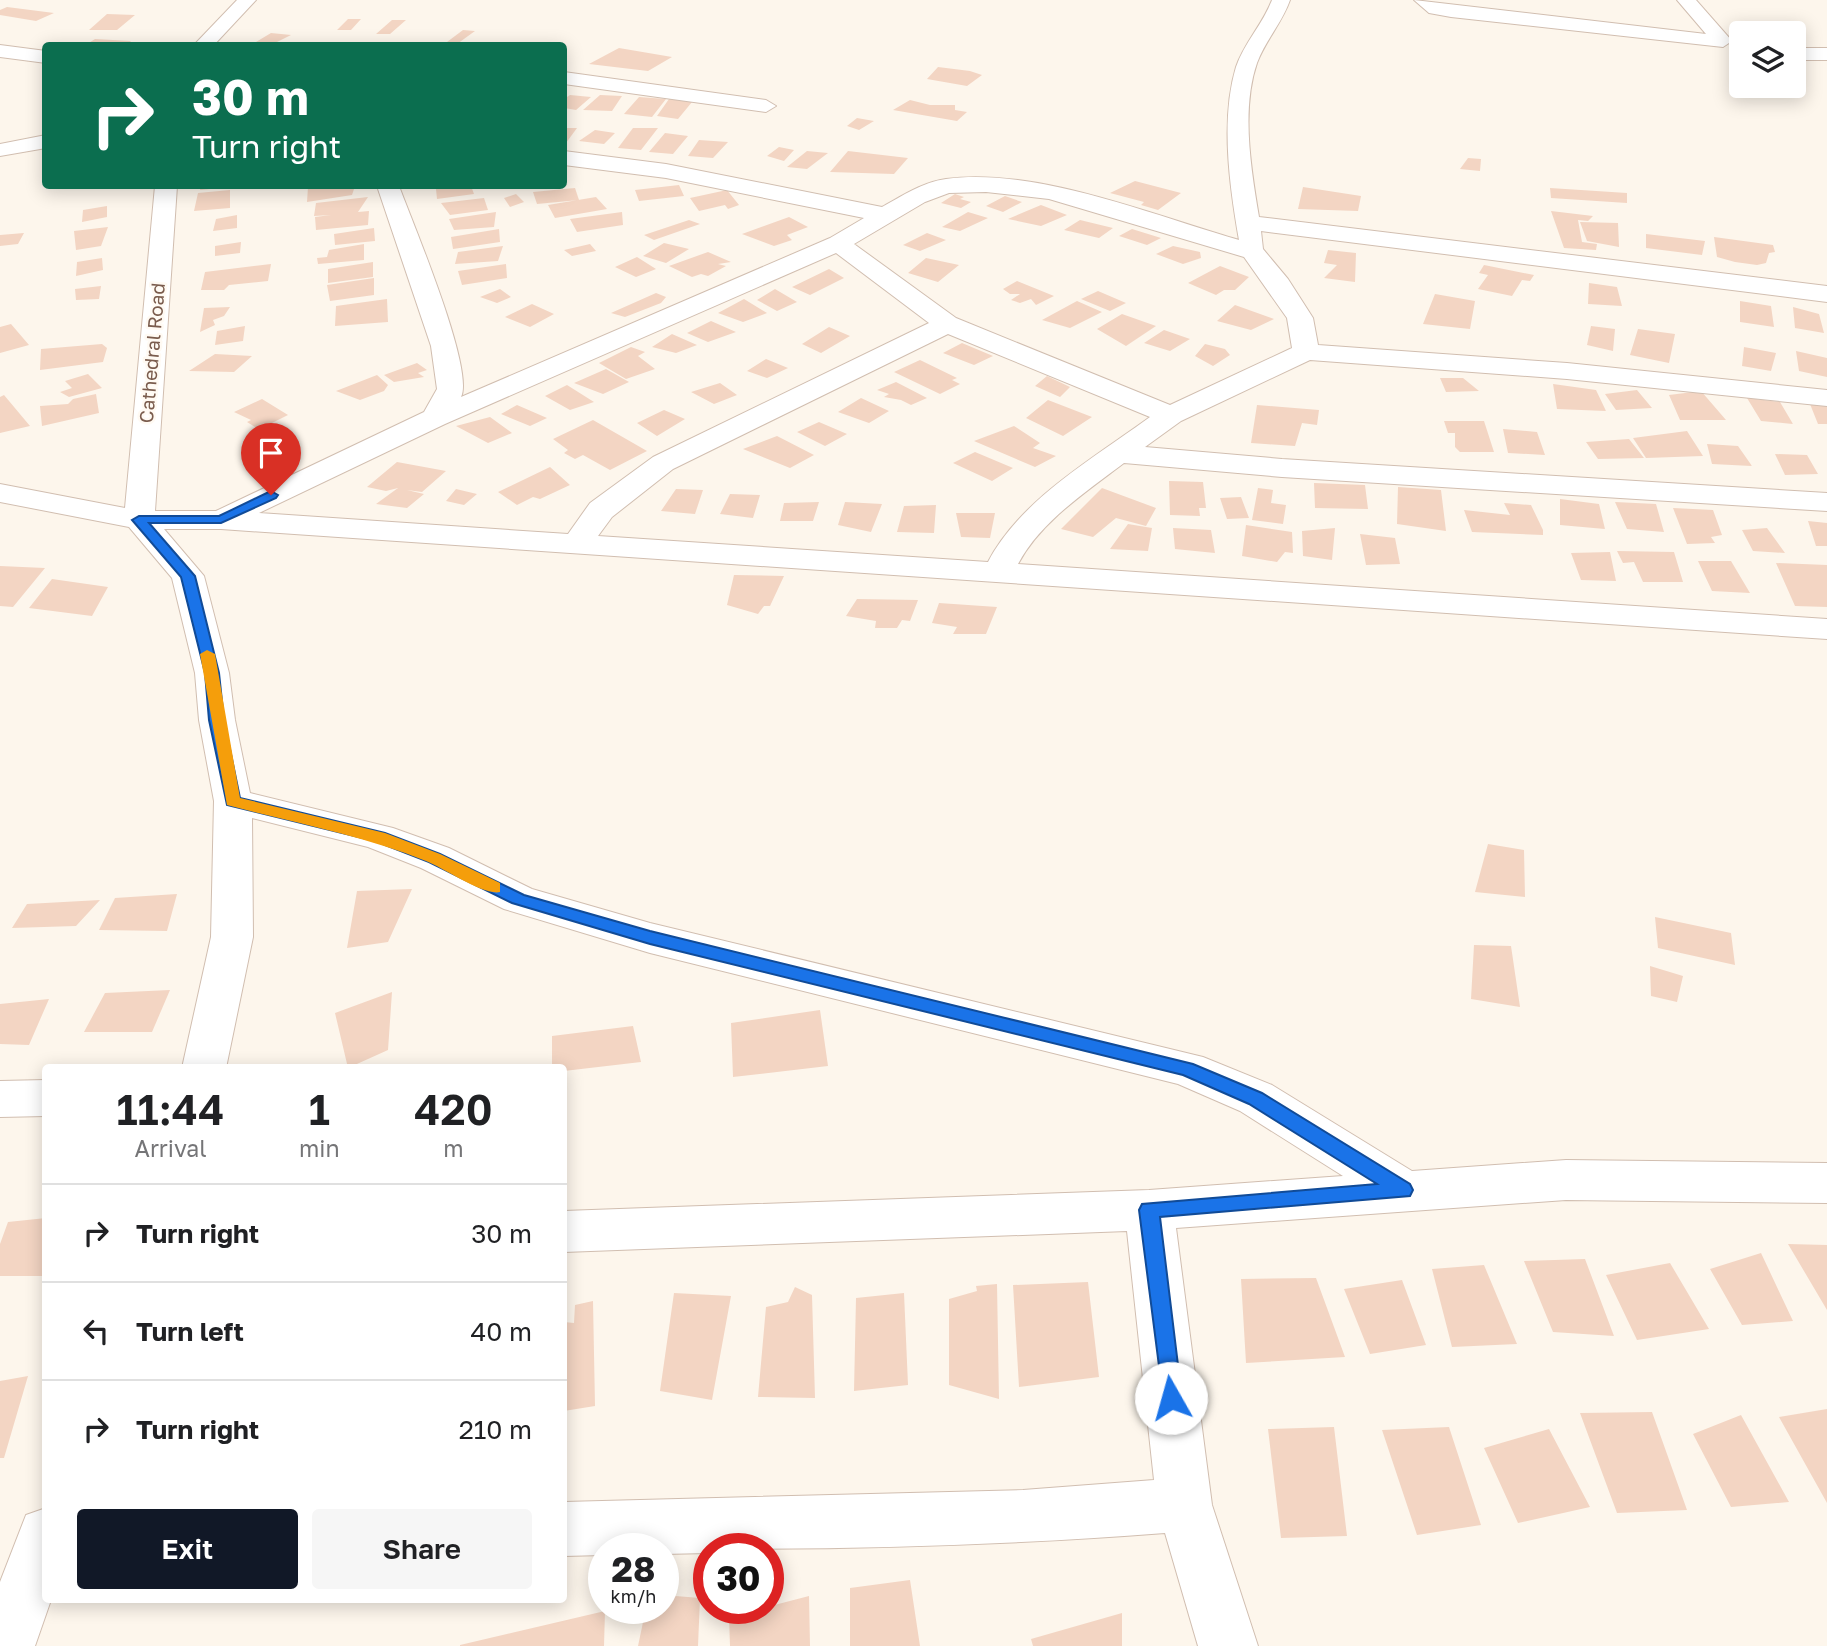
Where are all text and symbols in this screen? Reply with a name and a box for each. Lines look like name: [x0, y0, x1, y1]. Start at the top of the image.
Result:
map controls: [1729, 21, 1806, 98]
button: layers: [1729, 21, 1806, 98]
text: 30 m: [192, 67, 309, 126]
icon: right: [77, 70, 168, 161]
text: Turn right: [192, 127, 341, 165]
street label: Cathedral Road: [134, 282, 169, 424]
pin: [241, 423, 301, 495]
icon: arrive: [252, 434, 290, 472]
text: 11:44: [116, 1084, 225, 1134]
text: 1: [309, 1084, 330, 1134]
text: 420: [414, 1084, 493, 1134]
text: Arrival: [134, 1134, 207, 1162]
text: min: [299, 1134, 340, 1162]
text: m: [443, 1134, 464, 1162]
icon: right: [77, 1214, 115, 1252]
text: Turn right: [136, 1218, 259, 1249]
text: 30 m: [471, 1218, 532, 1249]
icon: left: [77, 1312, 115, 1350]
text: Turn left: [136, 1316, 244, 1347]
text: 40 m: [471, 1316, 532, 1347]
position arrow: [1134, 1361, 1208, 1435]
icon: right: [77, 1410, 115, 1448]
text: Turn right: [136, 1414, 259, 1445]
text: 210 m: [459, 1414, 532, 1445]
button: Exit: [77, 1509, 298, 1589]
button: Share: [312, 1509, 532, 1589]
speed limit sign: 30: [693, 1533, 784, 1624]
text: 28: [612, 1548, 655, 1590]
text: km/h: [611, 1585, 656, 1607]

